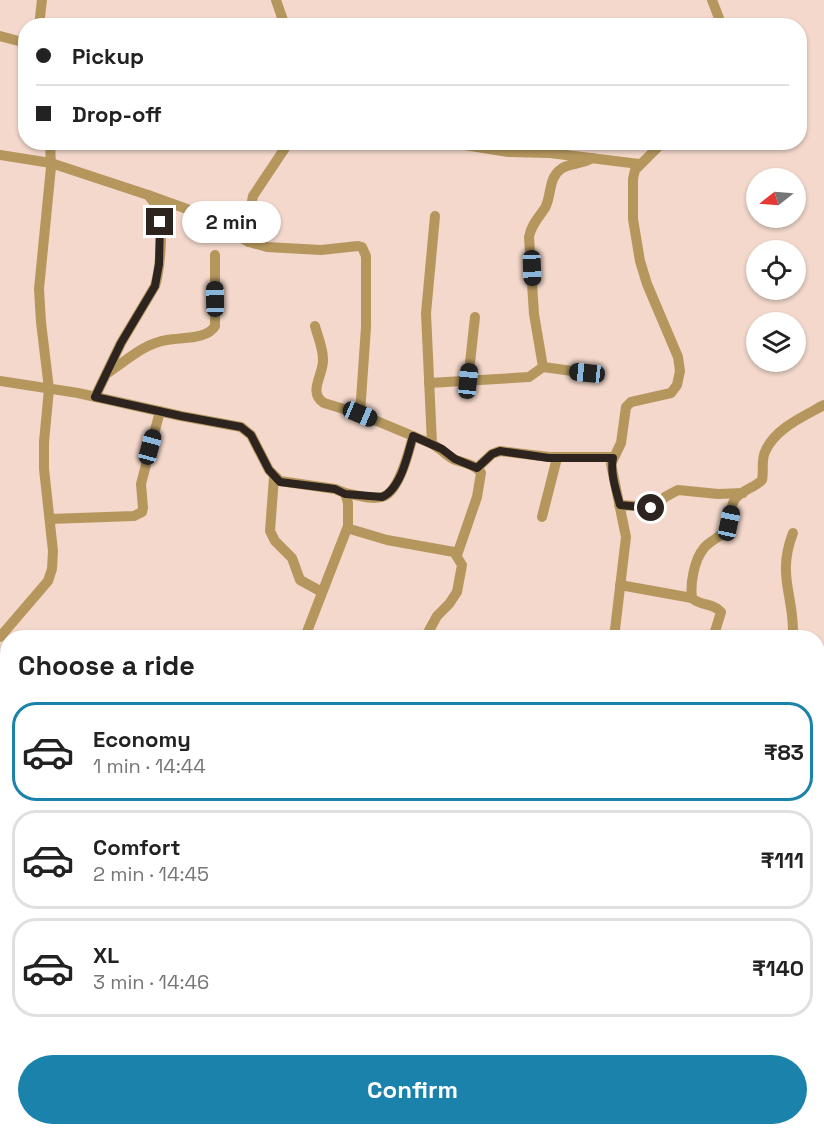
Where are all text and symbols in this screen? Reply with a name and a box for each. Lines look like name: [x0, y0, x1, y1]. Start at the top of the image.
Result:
text: Pickup: [72, 42, 144, 70]
text: Drop-off: [72, 100, 162, 128]
north arrow: [746, 168, 806, 228]
map controls: [746, 168, 806, 372]
callout: 2 min: [181, 201, 280, 243]
route end: [146, 208, 173, 235]
text: 2 min: [206, 209, 257, 235]
button: locate: [746, 240, 806, 300]
car: [522, 250, 542, 286]
car: [206, 281, 224, 317]
button: layers: [746, 312, 806, 372]
car: [457, 362, 479, 400]
car: [568, 362, 606, 384]
car: [340, 399, 380, 429]
car: [137, 427, 163, 467]
route start: [637, 494, 664, 521]
car: [716, 504, 742, 542]
text: Choose a ride: [18, 648, 195, 683]
icon: car: [21, 725, 75, 779]
text: Economy: [93, 725, 191, 753]
text: ₹83: [764, 738, 804, 766]
text: 1 min · 14:44: [93, 753, 206, 779]
icon: car: [21, 833, 75, 887]
text: Comfort: [93, 833, 181, 861]
text: ₹111: [760, 846, 804, 874]
text: 2 min · 14:45: [93, 861, 209, 887]
icon: car: [21, 941, 75, 995]
text: XL: [93, 941, 119, 969]
text: ₹140: [752, 954, 804, 982]
text: 3 min · 14:46: [93, 969, 209, 995]
button: Confirm: [18, 1055, 807, 1124]

